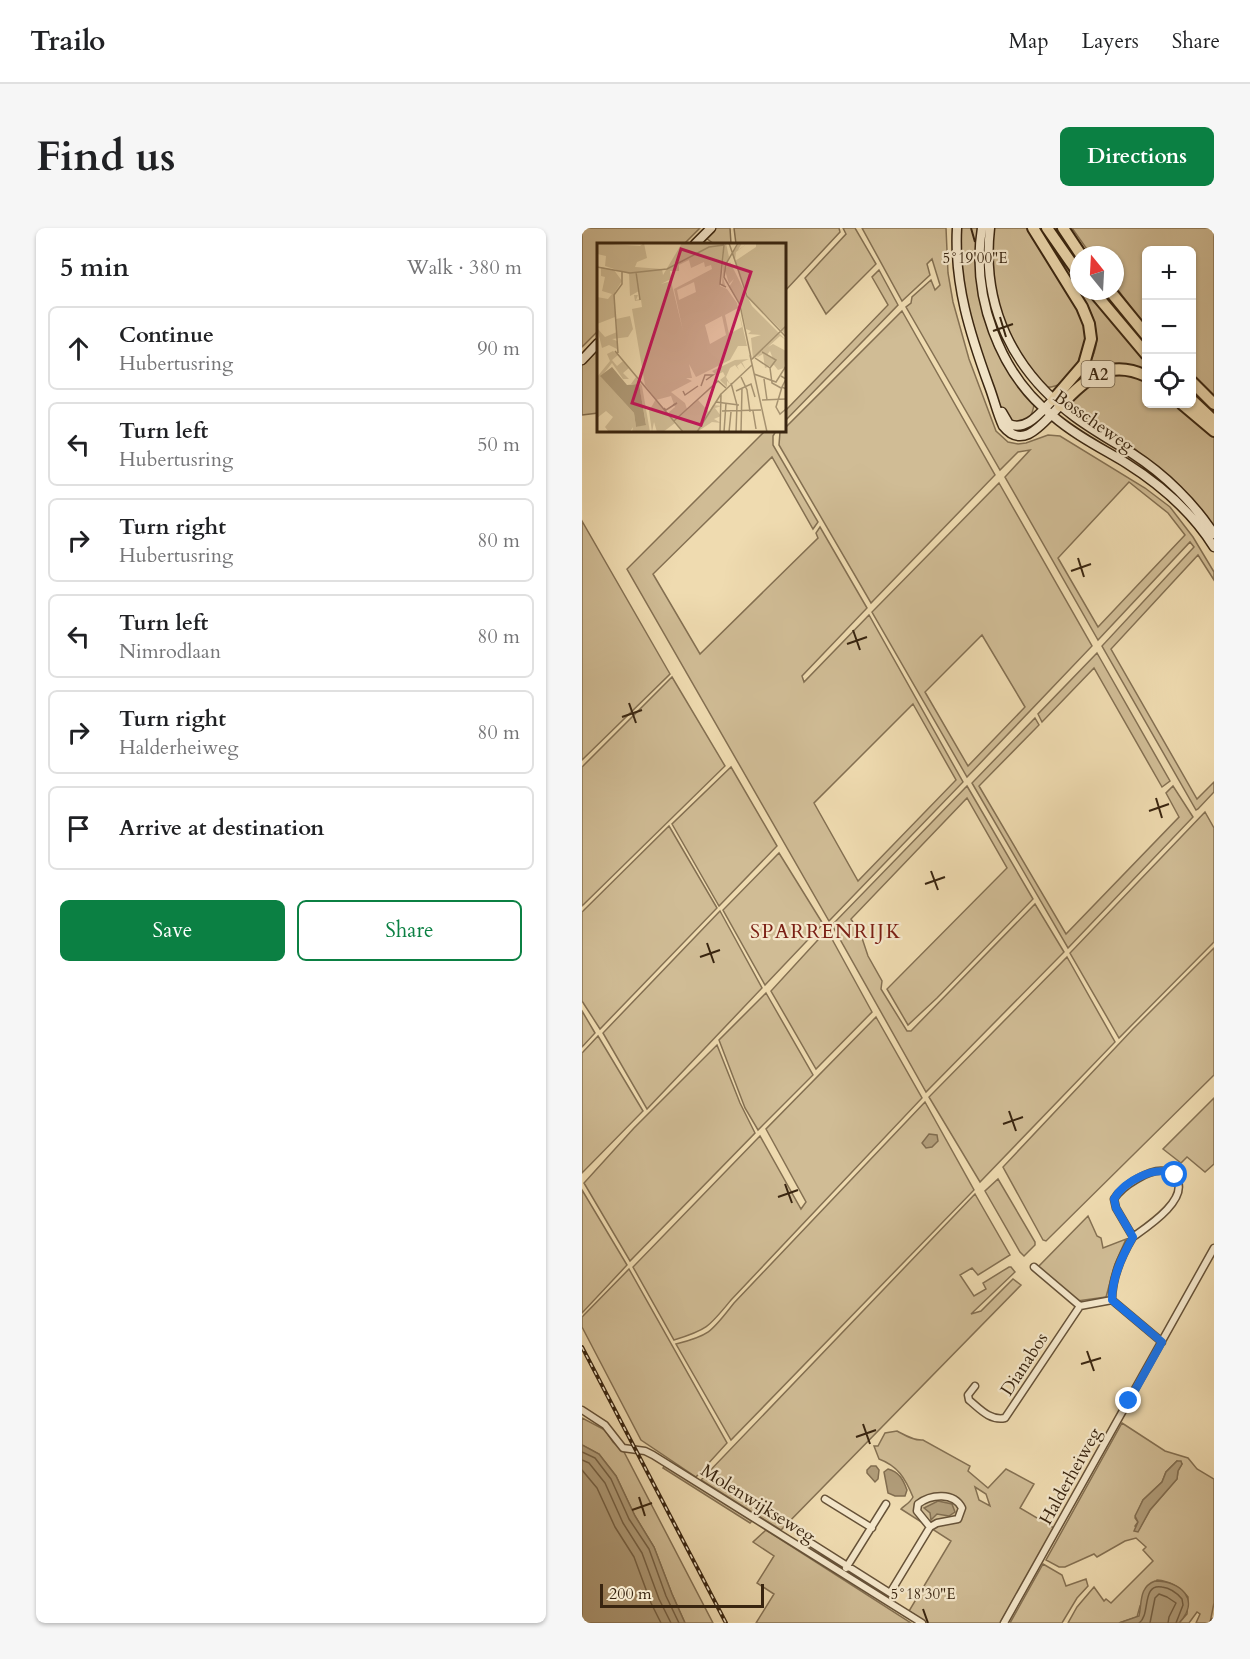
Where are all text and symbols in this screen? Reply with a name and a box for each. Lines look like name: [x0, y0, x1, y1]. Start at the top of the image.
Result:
text: Trailo: [30, 22, 105, 60]
text: Map: [1009, 27, 1049, 56]
text: Layers: [1082, 27, 1139, 56]
text: Share: [1172, 27, 1220, 56]
button: Directions: [1060, 127, 1214, 186]
text: Find us: [36, 128, 176, 185]
inset map: [597, 243, 786, 432]
north arrow: [1070, 246, 1124, 300]
map controls: [1142, 246, 1196, 408]
button: +: [1142, 246, 1196, 300]
text: 5°19'00"E: [943, 248, 1007, 268]
text: 5 min: [60, 250, 129, 285]
text: Walk · 380 m: [407, 254, 522, 281]
button: −: [1142, 300, 1196, 354]
text: Continue: [119, 320, 214, 350]
icon: ahead: [62, 332, 95, 365]
text: 90 m: [477, 335, 520, 362]
text: Hubertusring: [119, 350, 233, 377]
button: locate: [1142, 354, 1196, 408]
road number: A2: [1082, 361, 1114, 387]
street label: Bosscheweg: [1048, 385, 1140, 459]
text: Turn left: [119, 416, 208, 446]
icon: left: [62, 428, 95, 461]
text: 50 m: [477, 431, 520, 458]
text: Hubertusring: [119, 446, 233, 473]
text: Turn right: [119, 512, 226, 542]
icon: right: [62, 524, 95, 557]
text: 80 m: [477, 527, 520, 554]
text: Hubertusring: [119, 542, 233, 569]
text: Turn left: [119, 608, 208, 638]
icon: left: [62, 620, 95, 653]
text: 80 m: [477, 623, 520, 650]
text: Nimrodlaan: [119, 638, 221, 665]
text: Turn right: [119, 704, 226, 734]
icon: right: [62, 716, 95, 749]
text: 80 m: [477, 719, 520, 746]
text: Halderheiweg: [119, 734, 238, 761]
icon: arrive: [62, 812, 95, 845]
text: Arrive at destination: [119, 813, 324, 843]
button: Save: [60, 900, 285, 961]
button: Share: [297, 900, 522, 961]
district label: SPARRENRIJK: [750, 918, 902, 945]
route start: [1161, 1161, 1187, 1187]
street label: Dianabos: [995, 1328, 1054, 1401]
route end: [1115, 1387, 1141, 1413]
street label: Halderheiweg: [1033, 1422, 1108, 1529]
street label: Molenwijkseweg: [696, 1458, 821, 1549]
scale bar: [600, 1581, 764, 1608]
text: 200 m: [609, 1583, 651, 1605]
text: 5°18'30"E: [891, 1584, 955, 1604]

